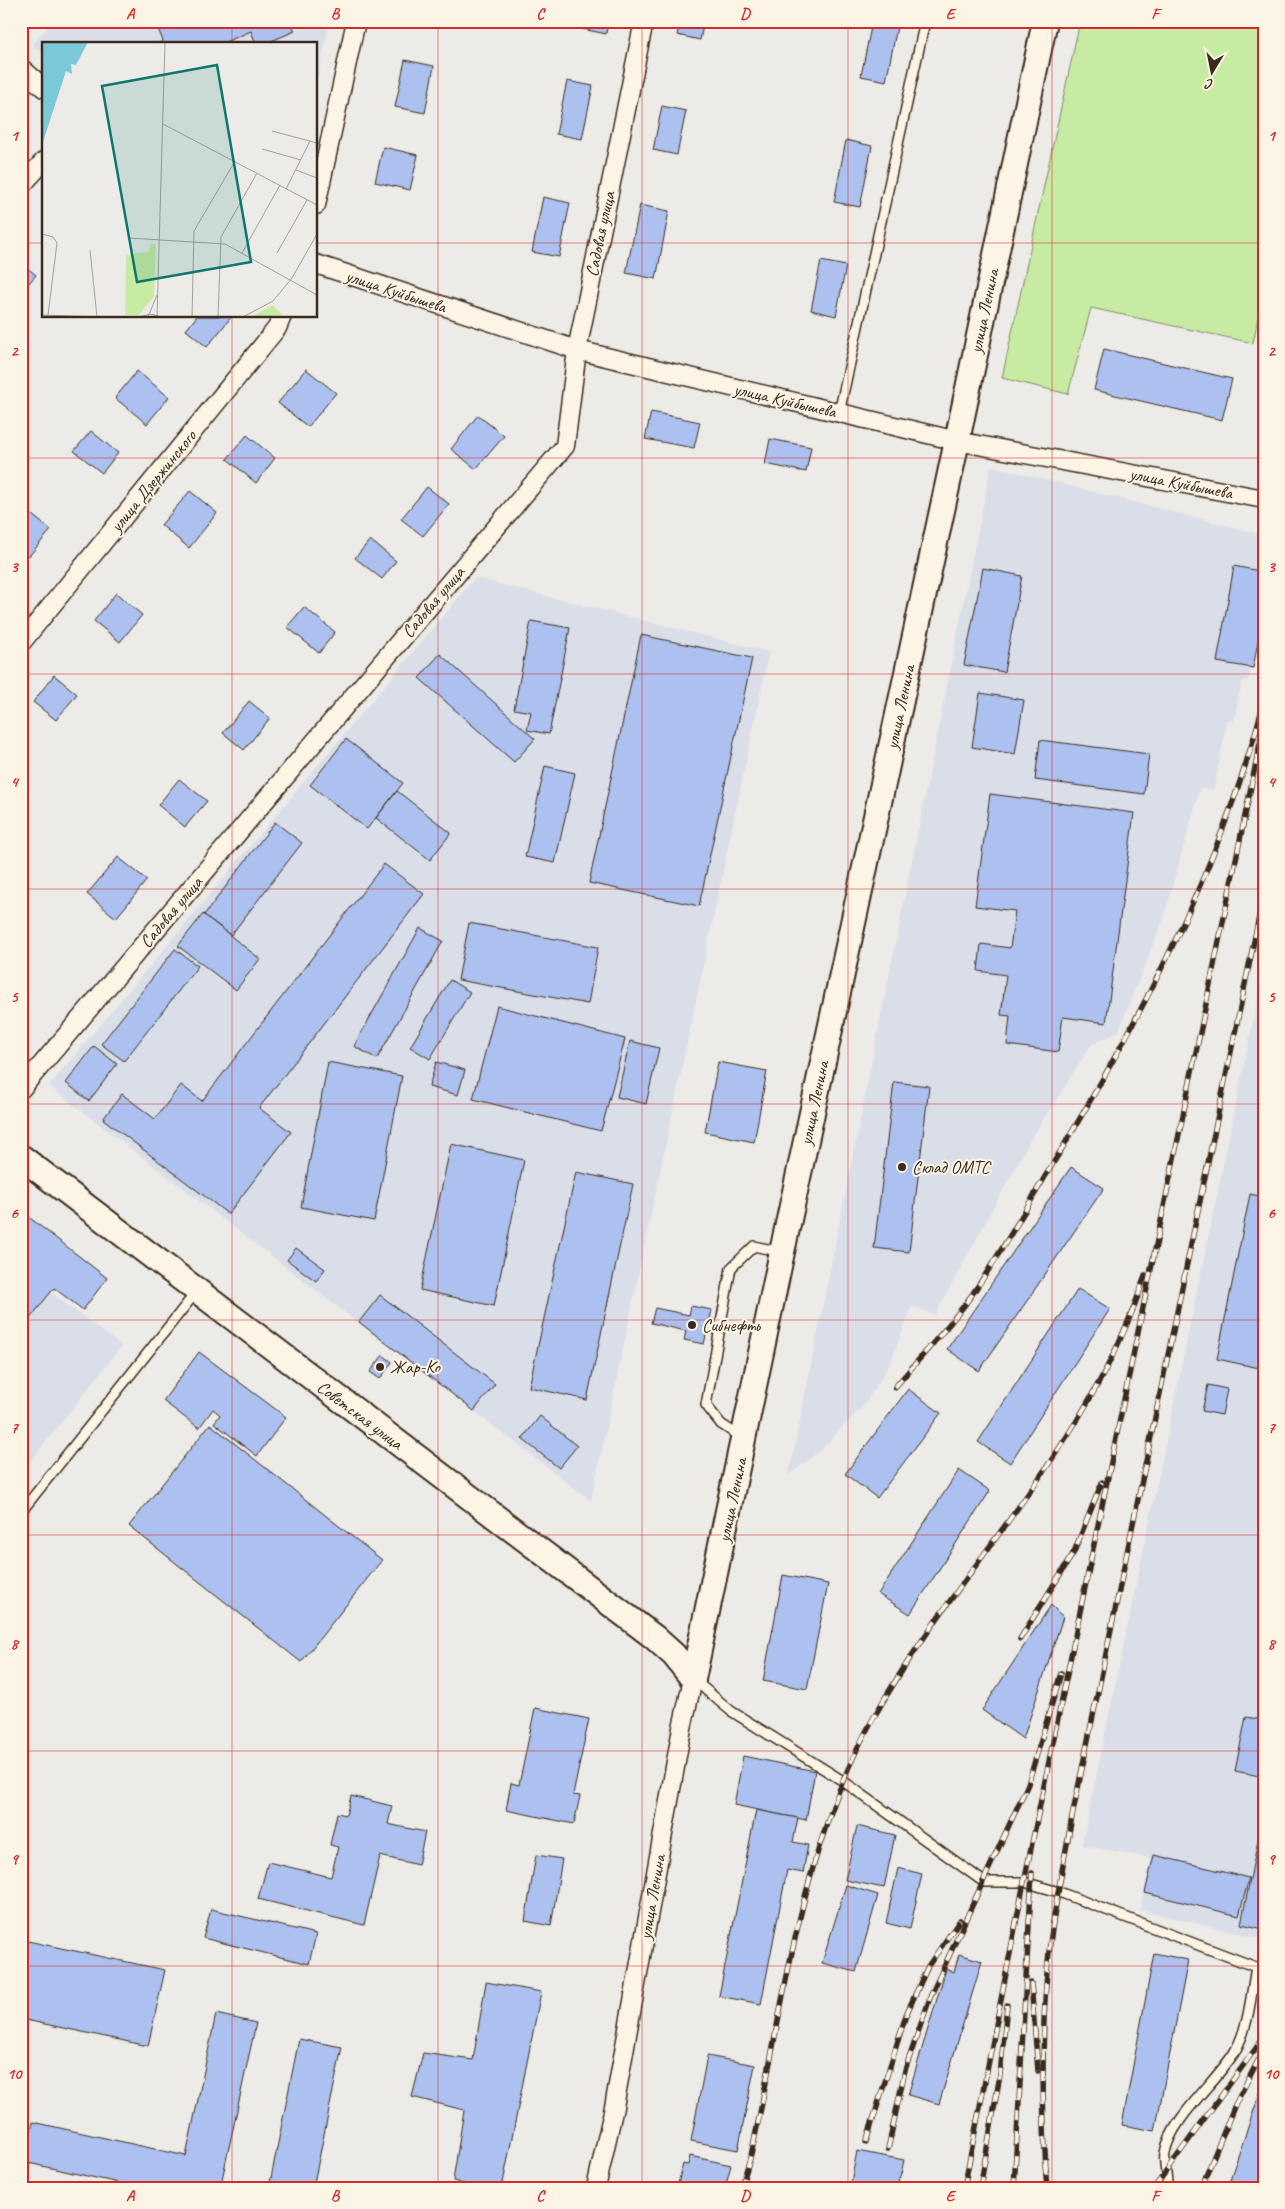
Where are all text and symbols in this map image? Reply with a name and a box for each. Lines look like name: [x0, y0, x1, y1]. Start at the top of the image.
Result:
text: A: [126, 4, 136, 24]
text: B: [331, 4, 341, 24]
text: C: [536, 4, 546, 24]
text: D: [740, 4, 751, 24]
text: E: [946, 4, 957, 24]
text: F: [1151, 4, 1162, 24]
inset map: [42, 42, 318, 318]
north arrow: [1188, 48, 1238, 98]
text: С: [1203, 75, 1215, 93]
text: 1: [10, 126, 19, 146]
text: 1: [1267, 126, 1276, 146]
street label: Садовая улица: [580, 188, 620, 279]
street label: улица Куйбышева: [342, 264, 451, 318]
street label: улица Ленина: [964, 265, 1004, 356]
text: 2: [10, 341, 19, 361]
text: 2: [1267, 341, 1276, 361]
street label: улица Куйбышева: [731, 377, 840, 423]
street label: улица Дзержинского: [105, 424, 202, 537]
street label: улица Куйбышева: [1127, 462, 1236, 504]
text: 3: [10, 557, 19, 577]
text: 3: [1267, 557, 1276, 577]
street label: Садовая улица: [397, 561, 470, 642]
street label: улица Ленина: [880, 661, 920, 752]
text: 4: [10, 772, 19, 792]
text: 4: [1267, 772, 1276, 792]
street label: Садовая улица: [135, 871, 208, 952]
text: 5: [11, 987, 20, 1007]
text: 5: [1268, 987, 1277, 1007]
street label: улица Ленина: [794, 1057, 834, 1148]
place label: Склад ОМТС: [912, 1156, 992, 1178]
marker: Склад ОМТС: [896, 1161, 908, 1173]
text: 6: [10, 1203, 19, 1223]
text: 6: [1267, 1203, 1276, 1223]
place label: Сибнефть: [702, 1314, 761, 1336]
marker: Сибнефть: [686, 1319, 698, 1331]
place label: Жар-Ко: [390, 1356, 441, 1378]
marker: Жар-Ко: [374, 1361, 386, 1373]
street label: Советская улица: [313, 1376, 408, 1455]
text: 7: [10, 1418, 19, 1438]
text: 7: [1267, 1418, 1276, 1438]
street label: улица Ленина: [712, 1454, 752, 1545]
text: 8: [10, 1634, 19, 1654]
text: 8: [1267, 1634, 1276, 1654]
text: 9: [10, 1849, 19, 1869]
text: 9: [1267, 1849, 1276, 1869]
street label: улица Ленина: [634, 1851, 671, 1942]
text: 10: [7, 2064, 23, 2084]
text: 10: [1264, 2064, 1280, 2084]
text: A: [126, 2186, 136, 2206]
text: B: [331, 2186, 341, 2206]
text: C: [536, 2186, 546, 2206]
text: D: [740, 2186, 751, 2206]
text: E: [946, 2186, 957, 2206]
text: F: [1151, 2186, 1162, 2206]

